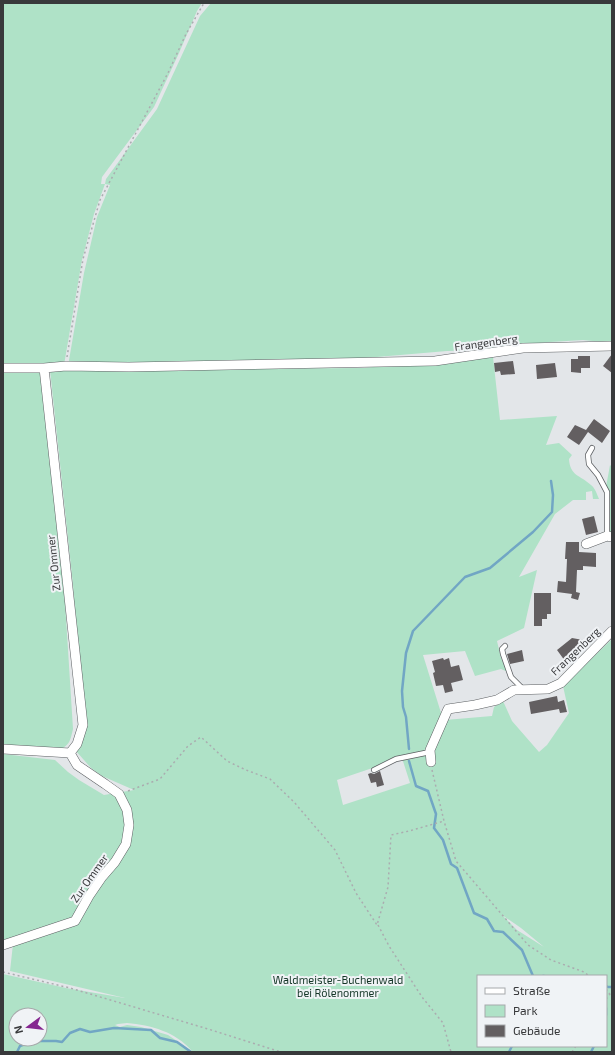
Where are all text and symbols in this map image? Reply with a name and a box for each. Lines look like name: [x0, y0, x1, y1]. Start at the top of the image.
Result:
street label: Frangenberg: [454, 331, 518, 353]
street label: Zur Ommer: [44, 534, 62, 592]
street label: Frangenberg: [548, 624, 602, 678]
street label: Zur Ommer: [68, 851, 111, 905]
park label: Waldmeister-Buchenwald bei Rölenommer: [273, 973, 403, 999]
legend: [477, 975, 607, 1047]
text: Straße: [513, 983, 550, 997]
text: Park: [513, 1003, 538, 1017]
north arrow: [8, 1007, 48, 1047]
text: Gebäude: [513, 1023, 561, 1037]
text: N: [11, 1024, 25, 1035]

